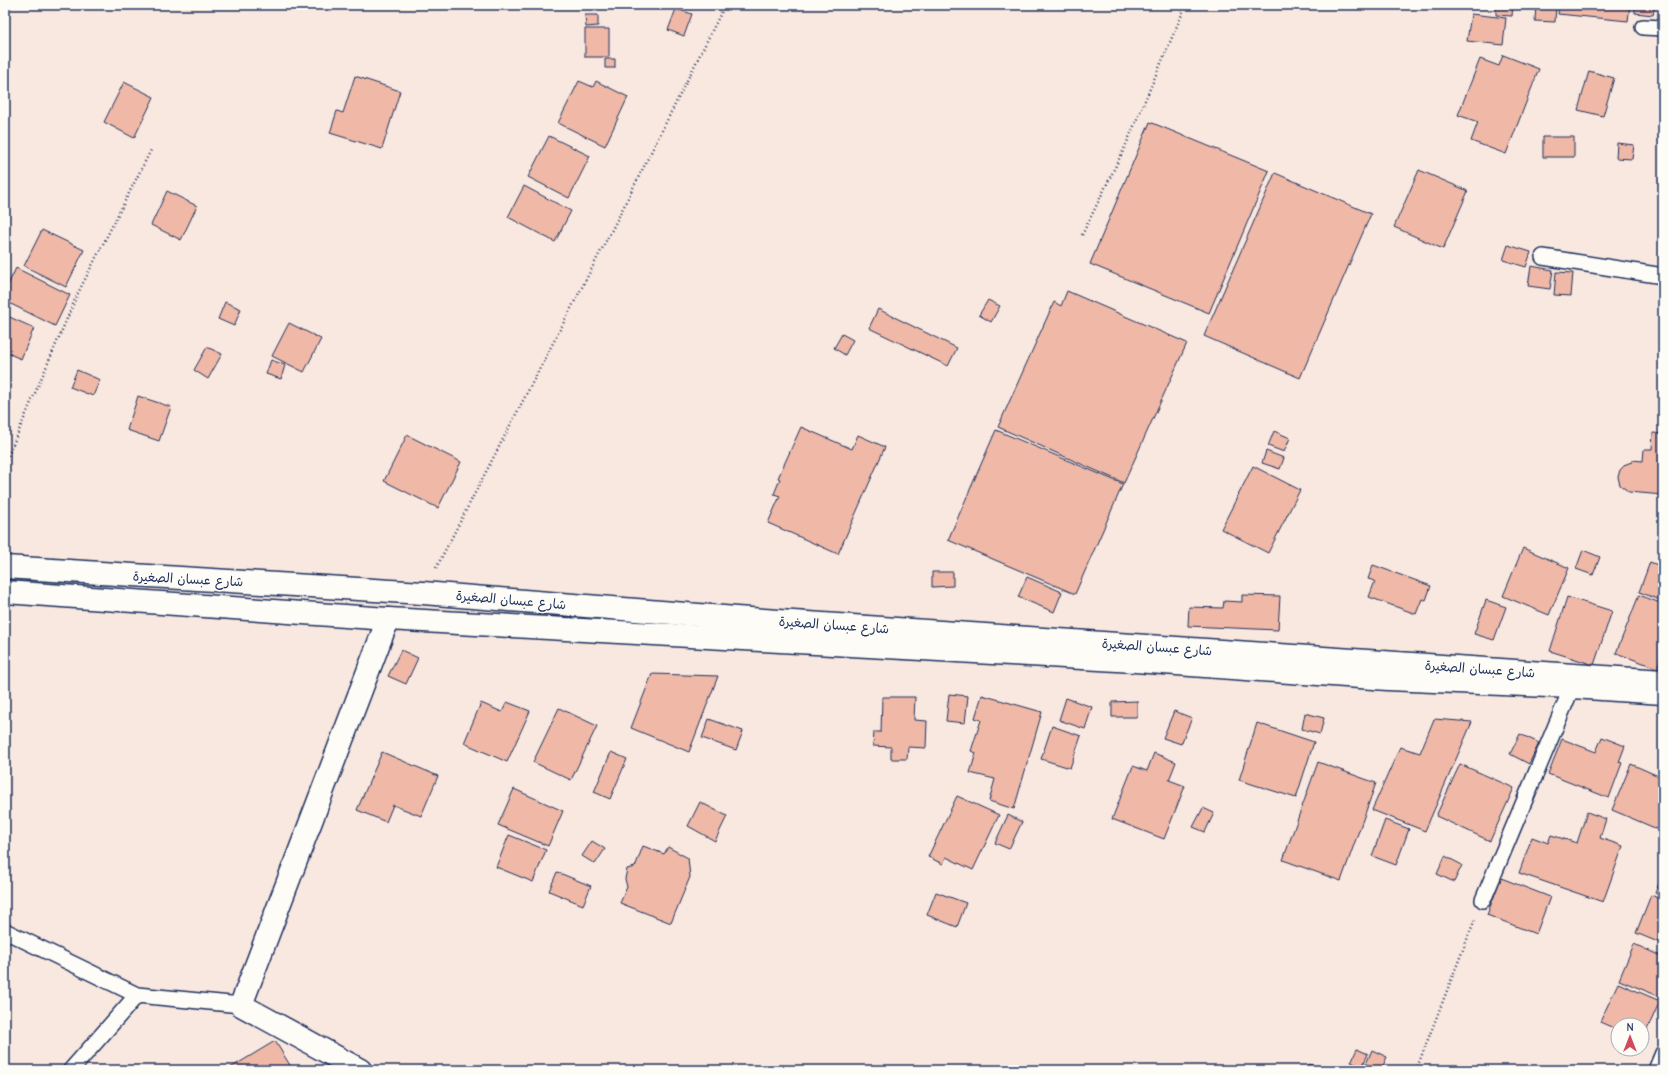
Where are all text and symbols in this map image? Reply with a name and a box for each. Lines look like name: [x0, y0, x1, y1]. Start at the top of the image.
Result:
street label: شارع عبسان الصغيرة: [132, 569, 244, 591]
street label: شارع عبسان الصغيرة: [455, 588, 567, 614]
street label: شارع عبسان الصغيرة: [778, 614, 890, 638]
street label: شارع عبسان الصغيرة: [1101, 636, 1213, 660]
street label: شارع عبسان الصغيرة: [1424, 658, 1536, 682]
north arrow: [1610, 1017, 1650, 1057]
text: N: [1626, 1021, 1634, 1034]

